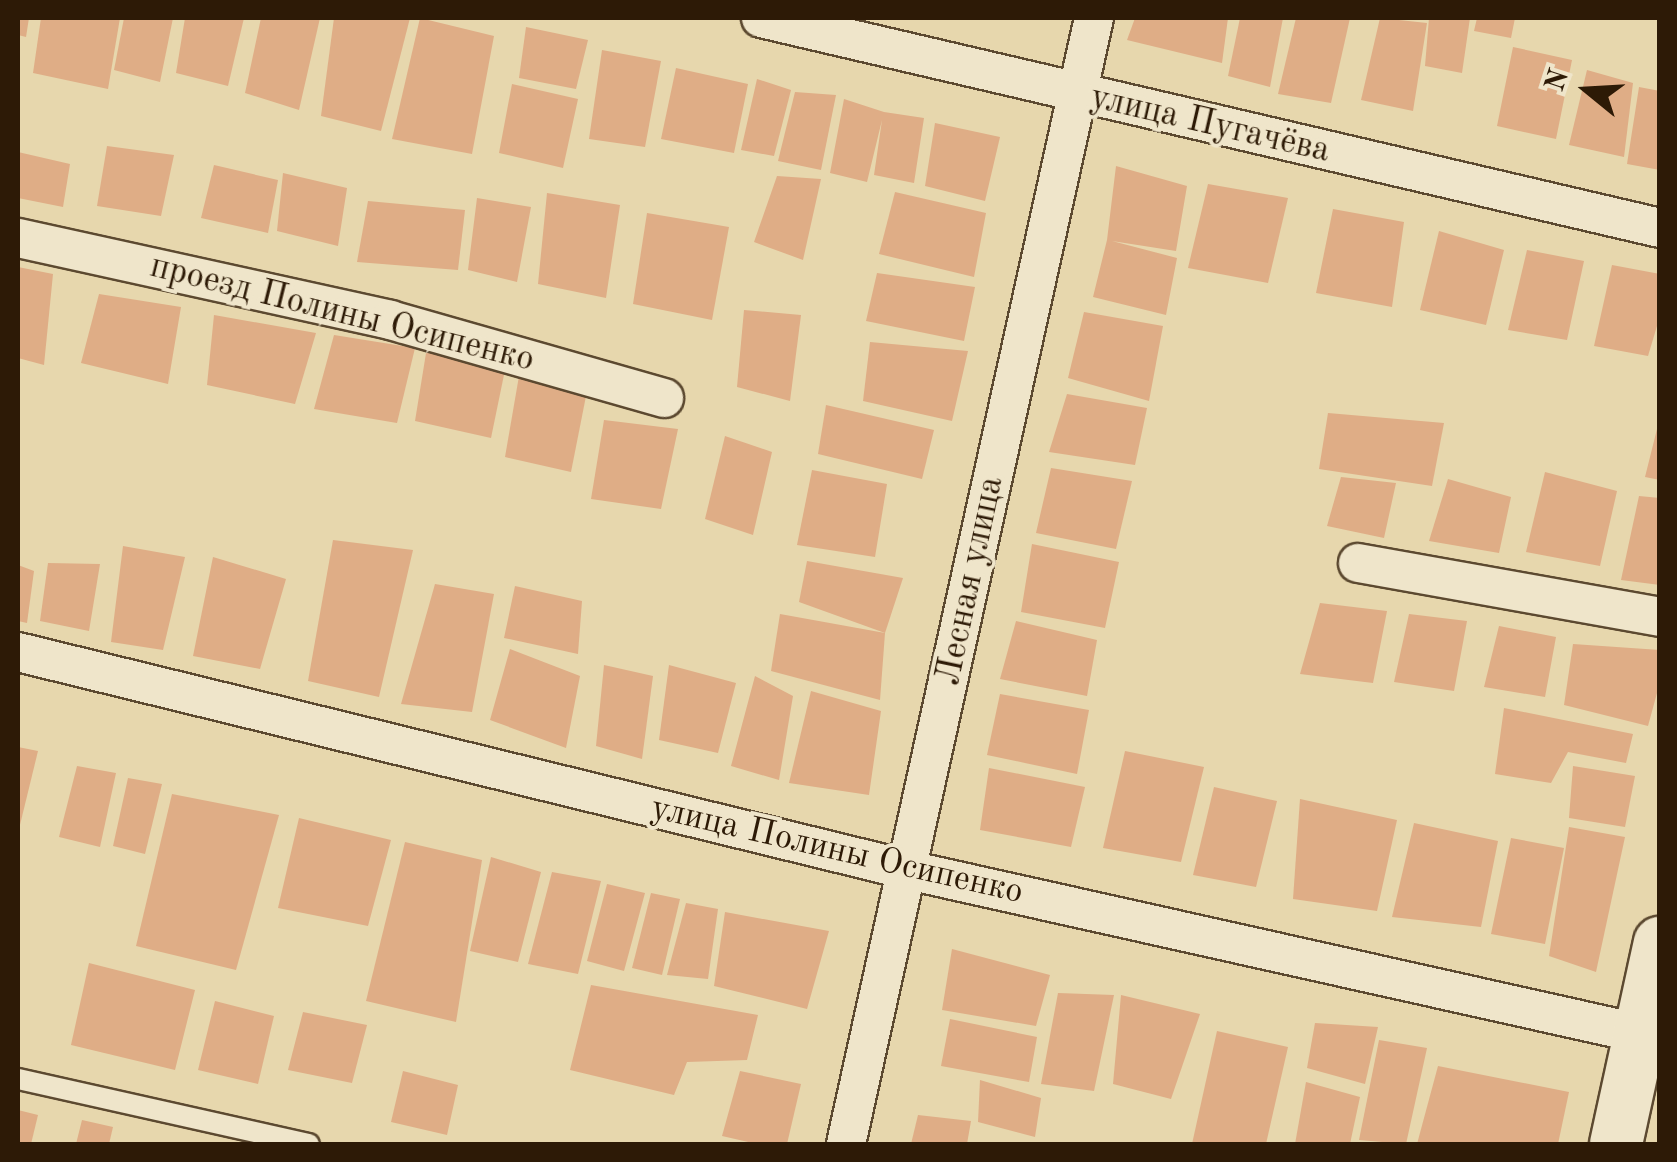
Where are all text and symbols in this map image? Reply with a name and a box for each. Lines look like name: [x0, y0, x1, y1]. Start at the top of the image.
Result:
north arrow: [1537, 40, 1637, 140]
text: N: [1542, 66, 1575, 95]
street label: улица Пугачёва: [1086, 77, 1334, 173]
street label: проезд Полины Осипенко: [146, 246, 538, 382]
street label: Лесная улица: [928, 473, 1014, 689]
street label: улица Полины Осипенко: [647, 788, 1027, 914]

